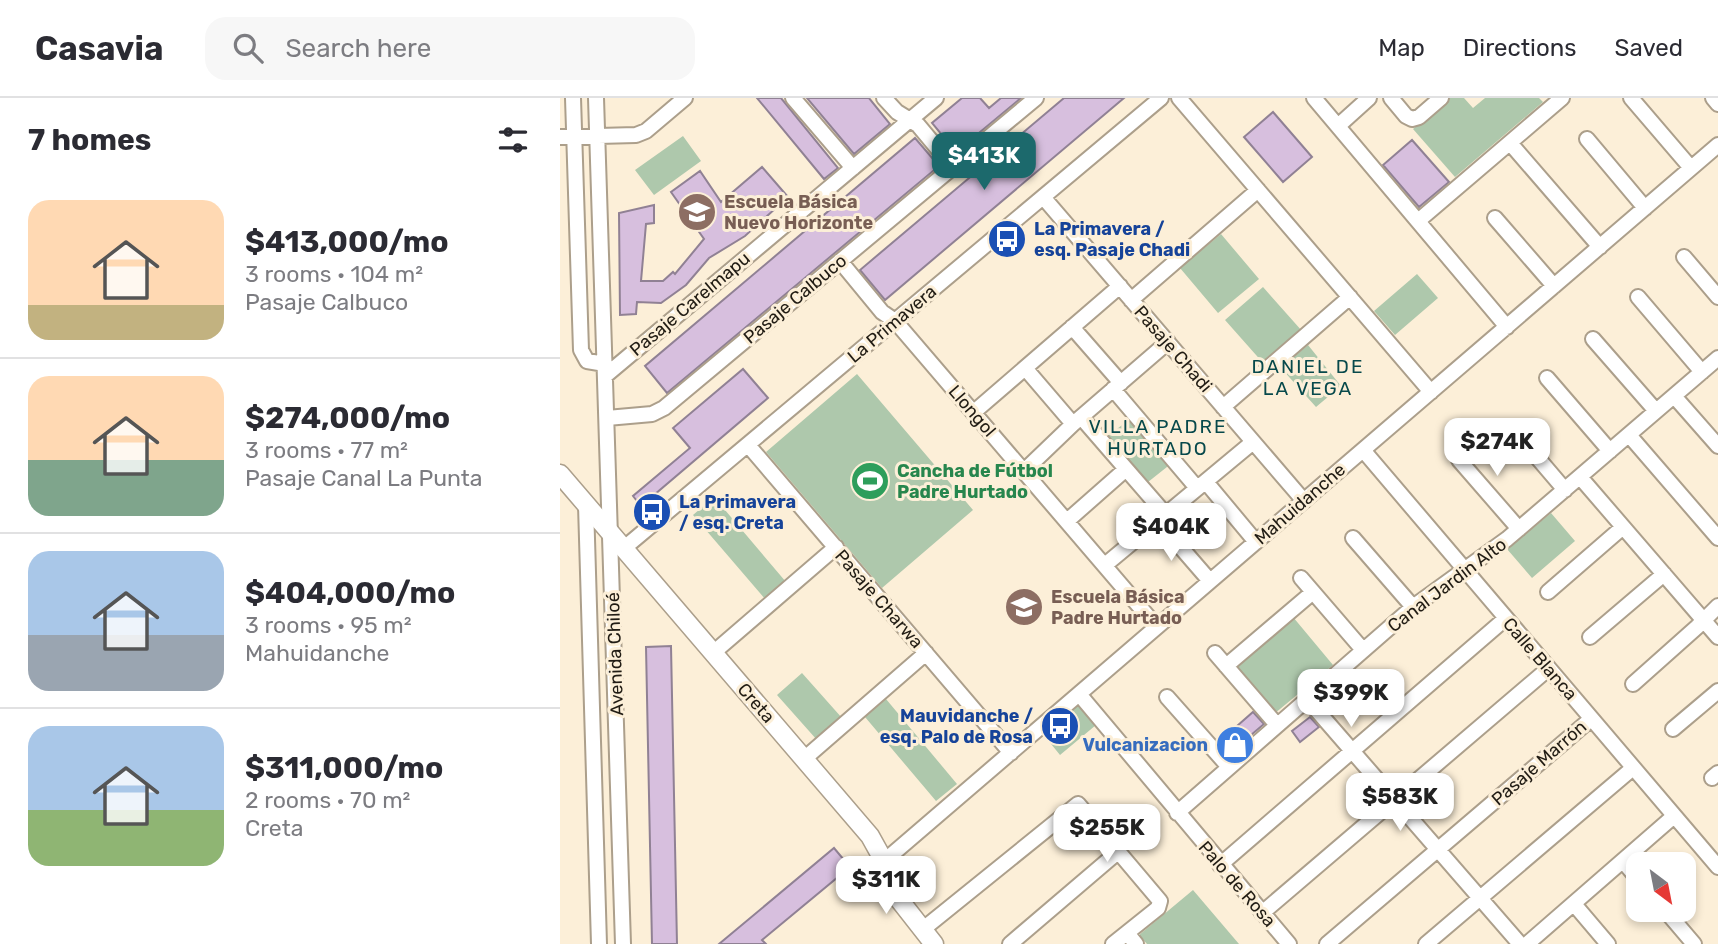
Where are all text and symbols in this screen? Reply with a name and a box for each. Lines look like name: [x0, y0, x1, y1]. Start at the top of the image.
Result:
search box: [205, 17, 695, 80]
text: Casavia: [35, 29, 163, 68]
icon: search: [229, 29, 267, 67]
text: Search here: [285, 33, 431, 64]
text: Map: [1378, 34, 1425, 62]
text: Directions: [1463, 34, 1576, 62]
text: Saved: [1614, 34, 1683, 62]
icon: filters: [494, 121, 532, 159]
text: 7 homes: [28, 122, 151, 158]
pin: $413K: [935, 132, 1033, 192]
text: $413K: [948, 141, 1020, 169]
school or university icon: Escuela Básica Nuevo Horizonte: [676, 191, 718, 233]
place label: Escuela Básica Nuevo Horizonte: [724, 191, 873, 234]
bus stop icon: La Primavera / esq. Pasaje Chadi: [986, 218, 1028, 260]
place label: La Primavera / esq. Pasaje Chadi: [1034, 218, 1190, 261]
text: $413,000/mo: [245, 224, 449, 260]
icon: home: [84, 228, 168, 312]
street label: Pasaje Carelmapu: [625, 247, 755, 361]
street label: Pasaje Calbuco: [739, 250, 851, 348]
text: 3 rooms · 104 m²: [245, 260, 423, 288]
street label: La Primavera: [843, 280, 941, 368]
text: Pasaje Calbuco: [245, 288, 408, 316]
street label: Pasaje Chadi: [1129, 301, 1217, 397]
district label: DANIEL DE LA VEGA: [1252, 355, 1364, 400]
street label: Llongol: [944, 381, 1000, 441]
text: $274,000/mo: [245, 400, 450, 436]
icon: home: [84, 404, 168, 488]
district label: VILLA PADRE HURTADO: [1088, 415, 1228, 460]
pin: $274K: [1448, 418, 1546, 478]
text: $274K: [1460, 427, 1534, 455]
text: 3 rooms · 77 m²: [245, 436, 408, 464]
street label: Mahuidanche: [1250, 459, 1350, 549]
sports icon: Cancha de Fútbol Padre Hurtado: [849, 460, 891, 502]
place label: Cancha de Fútbol Padre Hurtado: [897, 460, 1053, 503]
text: Pasaje Canal La Punta: [245, 464, 482, 492]
bus stop icon: La Primavera / esq. Creta: [631, 491, 673, 533]
place label: La Primavera / esq. Creta: [679, 491, 796, 534]
pin: $404K: [1122, 504, 1220, 563]
text: $404K: [1132, 512, 1210, 540]
street label: Canal Jardin Alto: [1383, 533, 1511, 637]
street label: Pasaje Charwa: [830, 545, 928, 653]
text: $404,000/mo: [245, 575, 455, 611]
icon: home: [84, 579, 168, 663]
school or university icon: Escuela Básica Padre Hurtado: [1003, 586, 1045, 628]
place label: Escuela Básica Padre Hurtado: [1051, 586, 1185, 629]
street label: Avenida Chiloé: [602, 592, 628, 716]
text: 3 rooms · 95 m²: [245, 611, 412, 639]
street label: Calle Blanca: [1498, 613, 1582, 705]
text: Mahuidanche: [245, 639, 389, 667]
pin: $399K: [1302, 670, 1400, 729]
text: $399K: [1313, 678, 1389, 706]
street label: Creta: [733, 679, 779, 727]
place label: Mauvidanche / esq. Palo de Rosa: [880, 705, 1033, 748]
bus stop icon: Mauvidanche / esq. Palo de Rosa: [1039, 705, 1081, 747]
street label: Pasaje Marrón: [1487, 716, 1591, 810]
shop icon: Vulcanizacion: [1214, 724, 1256, 766]
place label: Vulcanizacion: [1083, 734, 1208, 756]
text: $311,000/mo: [245, 750, 443, 786]
icon: home: [84, 754, 168, 838]
pin: $583K: [1351, 774, 1449, 833]
text: $583K: [1362, 782, 1438, 810]
text: 2 rooms · 70 m²: [245, 786, 410, 814]
pin: $255K: [1058, 804, 1156, 864]
text: $255K: [1069, 813, 1145, 841]
text: Creta: [245, 814, 303, 842]
street label: Palo de Rosa: [1194, 836, 1280, 932]
north arrow: [1626, 852, 1696, 922]
map controls: [1626, 852, 1696, 922]
pin: $311K: [837, 856, 935, 916]
text: $311K: [852, 865, 920, 893]

